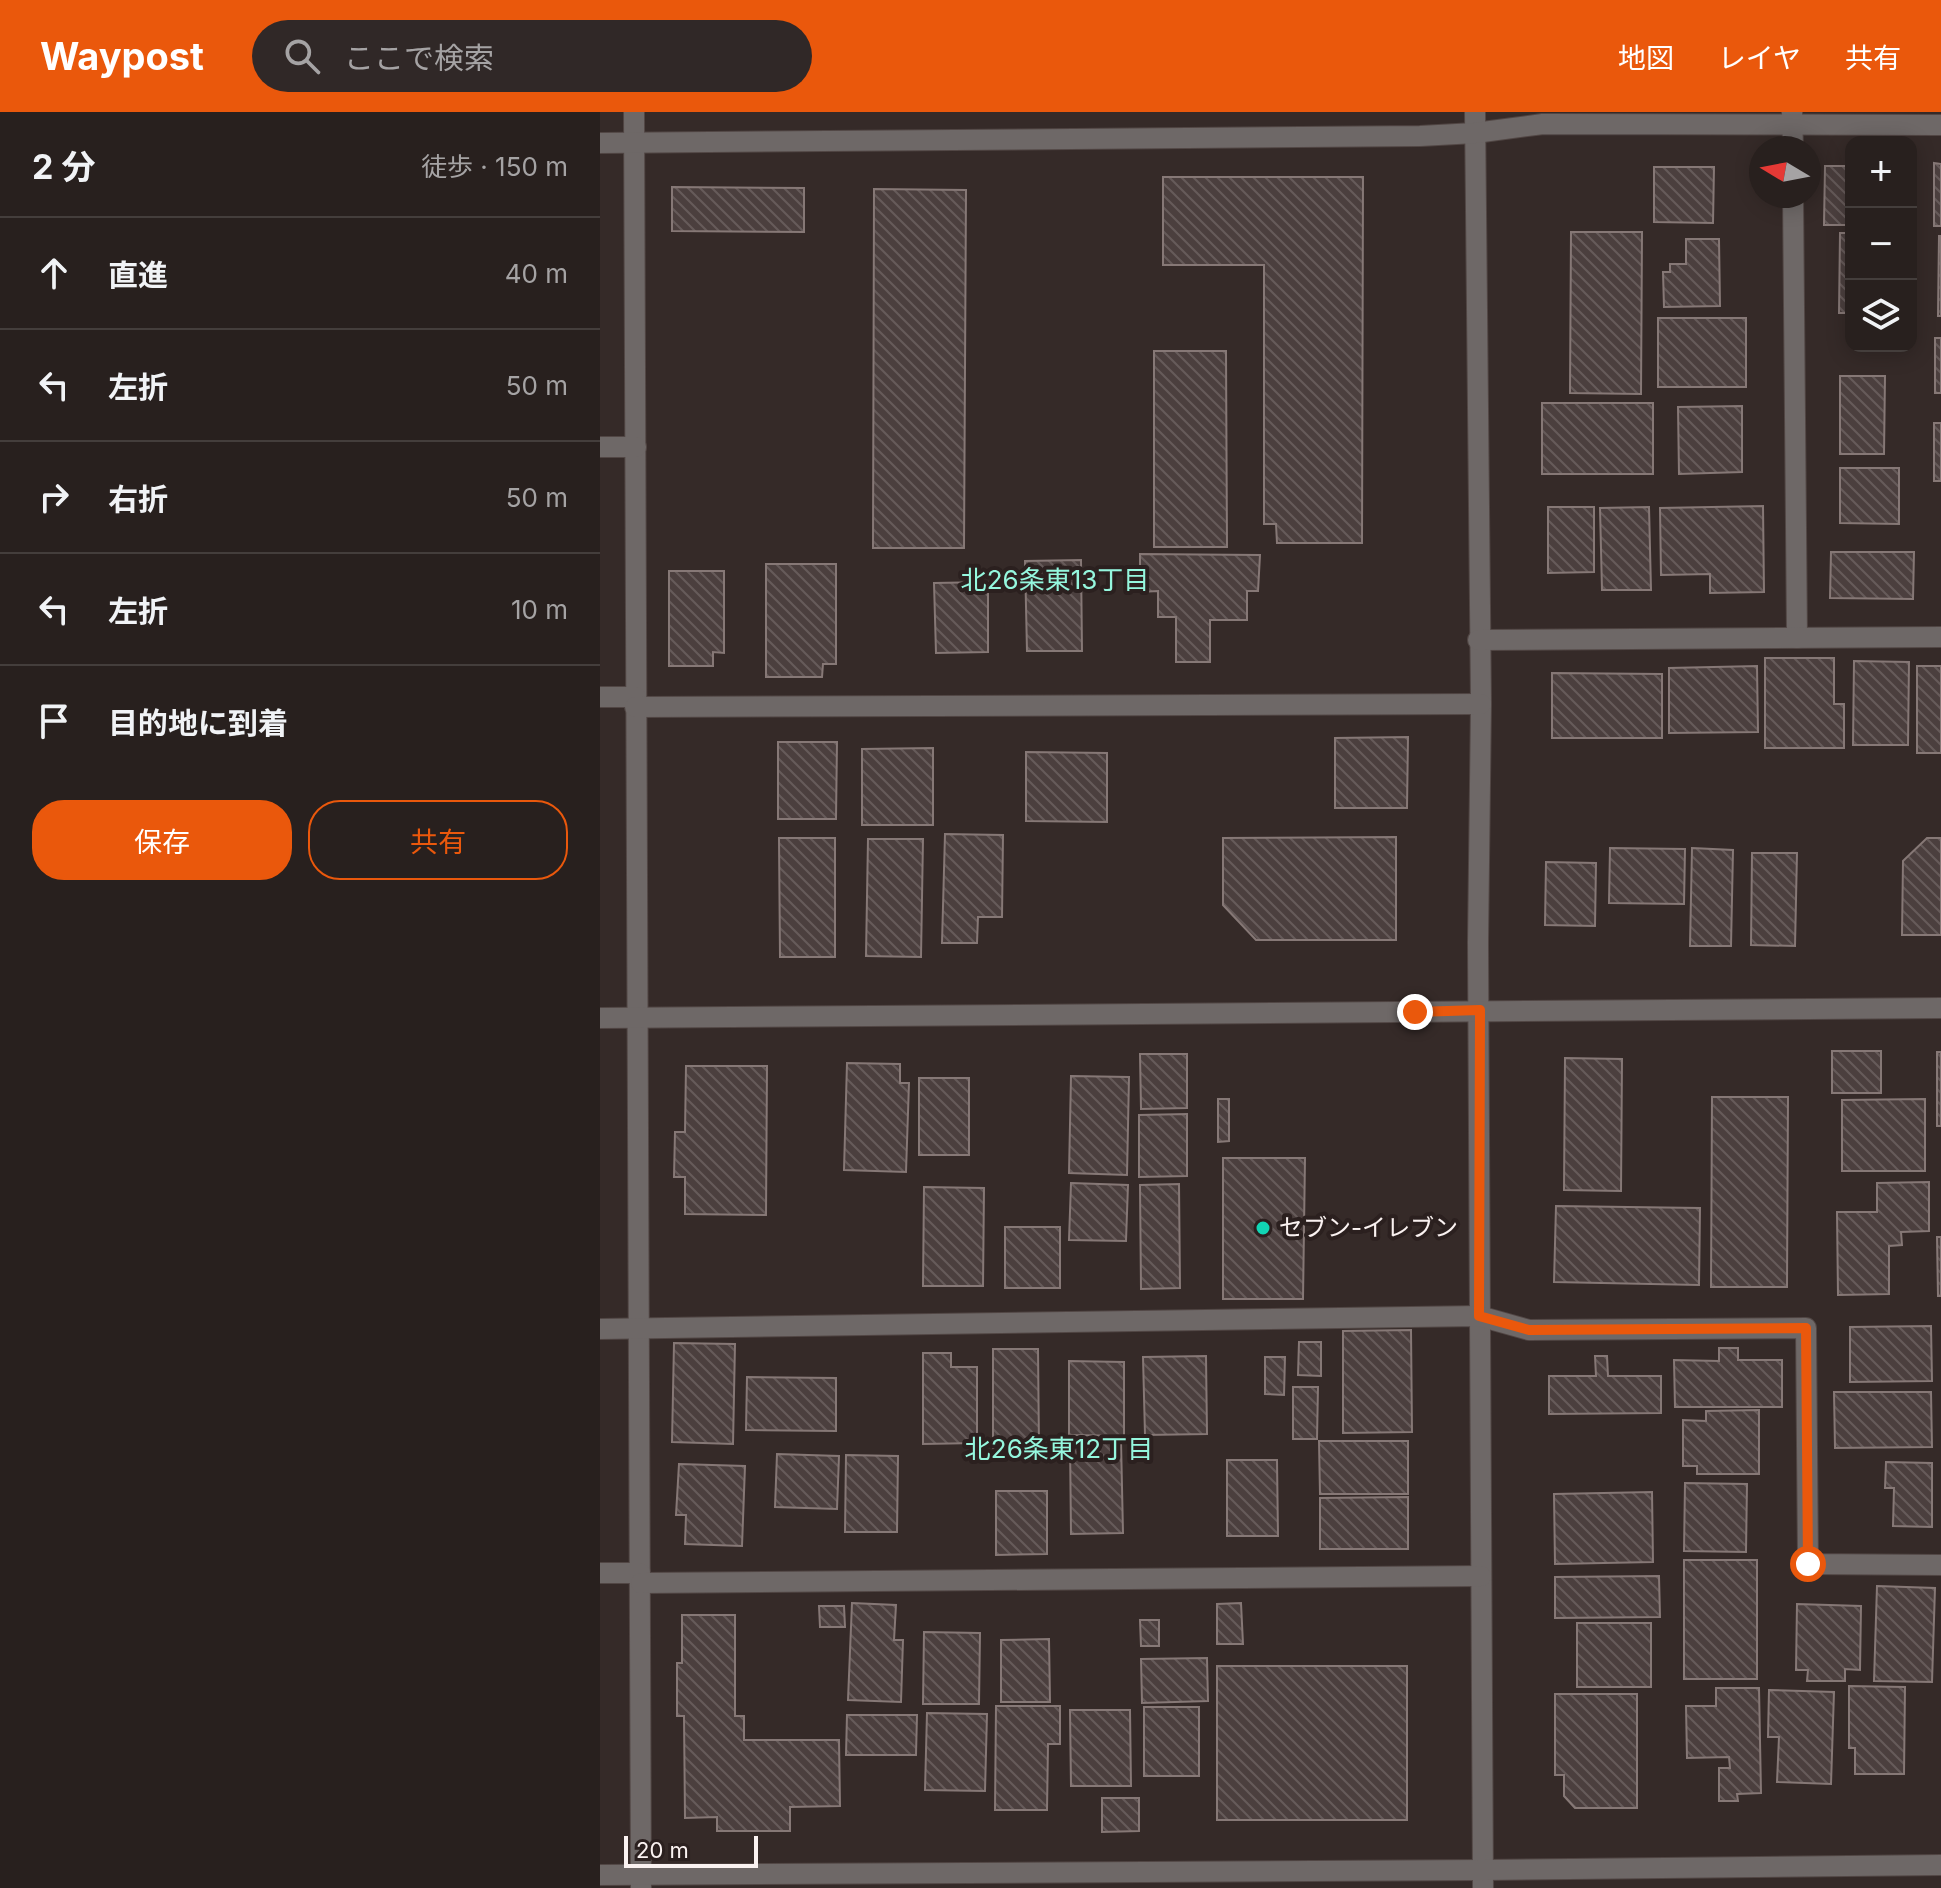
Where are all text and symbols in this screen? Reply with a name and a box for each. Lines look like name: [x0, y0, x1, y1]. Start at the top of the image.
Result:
search box: [252, 20, 812, 92]
text: Waypost: [40, 33, 204, 79]
icon: search: [280, 34, 324, 78]
text: ここで検索: [344, 40, 494, 76]
text: 地図: [1618, 41, 1674, 75]
text: レイヤ: [1718, 41, 1801, 75]
text: 共有: [1845, 41, 1901, 75]
north arrow: [1749, 136, 1821, 208]
map controls: [1845, 136, 1917, 352]
button: +: [1845, 136, 1917, 208]
text: 2 分: [32, 146, 95, 187]
text: 徒歩 · 150 m: [421, 151, 568, 182]
button: −: [1845, 208, 1917, 280]
icon: ahead: [32, 251, 76, 295]
text: 直進: [108, 257, 168, 293]
text: 40 m: [505, 258, 568, 289]
button: layers: [1845, 280, 1917, 352]
icon: left: [32, 363, 76, 407]
text: 左折: [108, 369, 168, 405]
text: 50 m: [506, 370, 568, 401]
icon: right: [32, 475, 76, 519]
text: 右折: [108, 481, 168, 517]
text: 50 m: [506, 482, 568, 513]
district label: 北26条東13丁目: [961, 564, 1149, 595]
icon: left: [32, 587, 76, 631]
text: 左折: [108, 593, 168, 629]
text: 10 m: [511, 594, 568, 625]
icon: arrive: [32, 699, 76, 743]
text: 目的地に到着: [108, 705, 288, 741]
button: 保存: [32, 800, 292, 880]
button: 共有: [308, 800, 568, 880]
route end: [1397, 994, 1433, 1030]
place label: セブン-イレブン: [1279, 1213, 1458, 1242]
marker: セブン-イレブン: [1254, 1219, 1272, 1237]
district label: 北26条東12丁目: [965, 1433, 1153, 1464]
route start: [1790, 1546, 1826, 1582]
scale bar: [624, 1832, 758, 1868]
text: 20 m: [636, 1837, 689, 1863]

